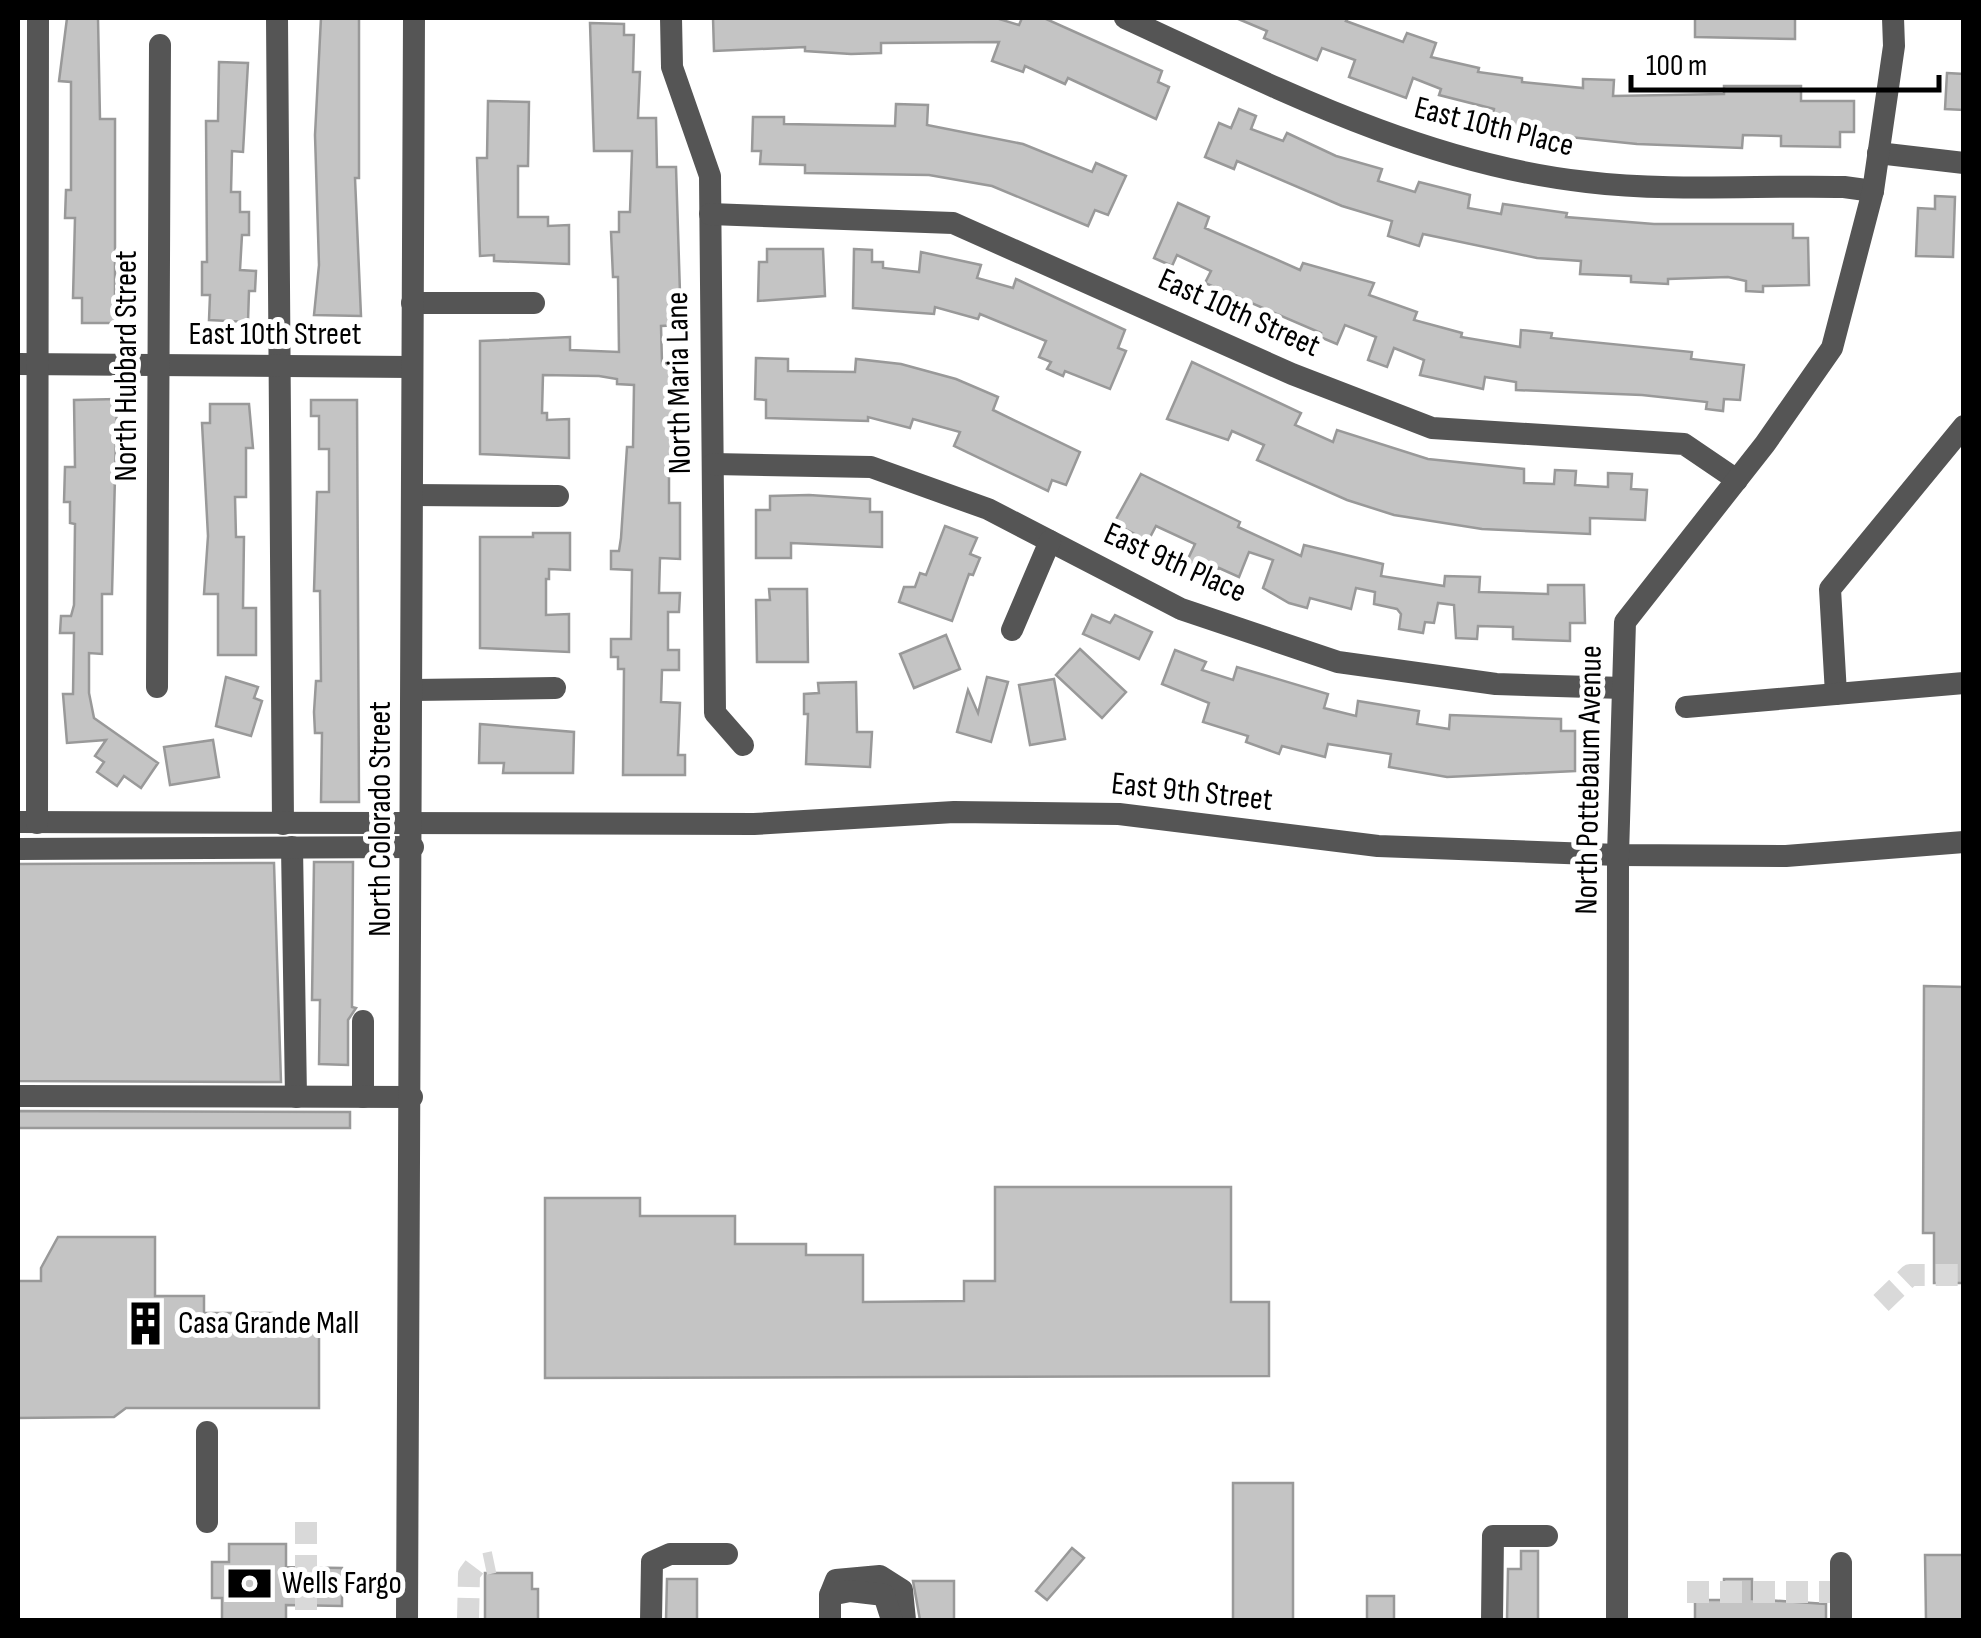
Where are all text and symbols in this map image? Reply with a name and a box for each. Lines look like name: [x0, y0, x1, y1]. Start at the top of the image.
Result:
scale bar: [1631, 30, 1938, 92]
text: 100 m: [1646, 48, 1707, 84]
street label: East 10th Place: [1410, 88, 1578, 166]
street label: North Hubbard Street: [107, 251, 146, 481]
street label: East 10th Street: [1152, 260, 1326, 366]
street label: North Maria Lane: [658, 292, 700, 474]
street label: East 10th Street: [189, 315, 361, 354]
street label: East 9th Place: [1098, 514, 1252, 612]
street label: North Pottebaum Avenue: [1567, 645, 1611, 915]
street label: North Colorado Street: [361, 701, 400, 937]
street label: East 9th Street: [1109, 764, 1275, 820]
building icon: Casa Grande Mall: [121, 1299, 169, 1347]
place label: Casa Grande Mall: [178, 1304, 359, 1343]
bank icon: Wells Fargo: [225, 1559, 273, 1607]
place label: Wells Fargo: [282, 1564, 402, 1603]

